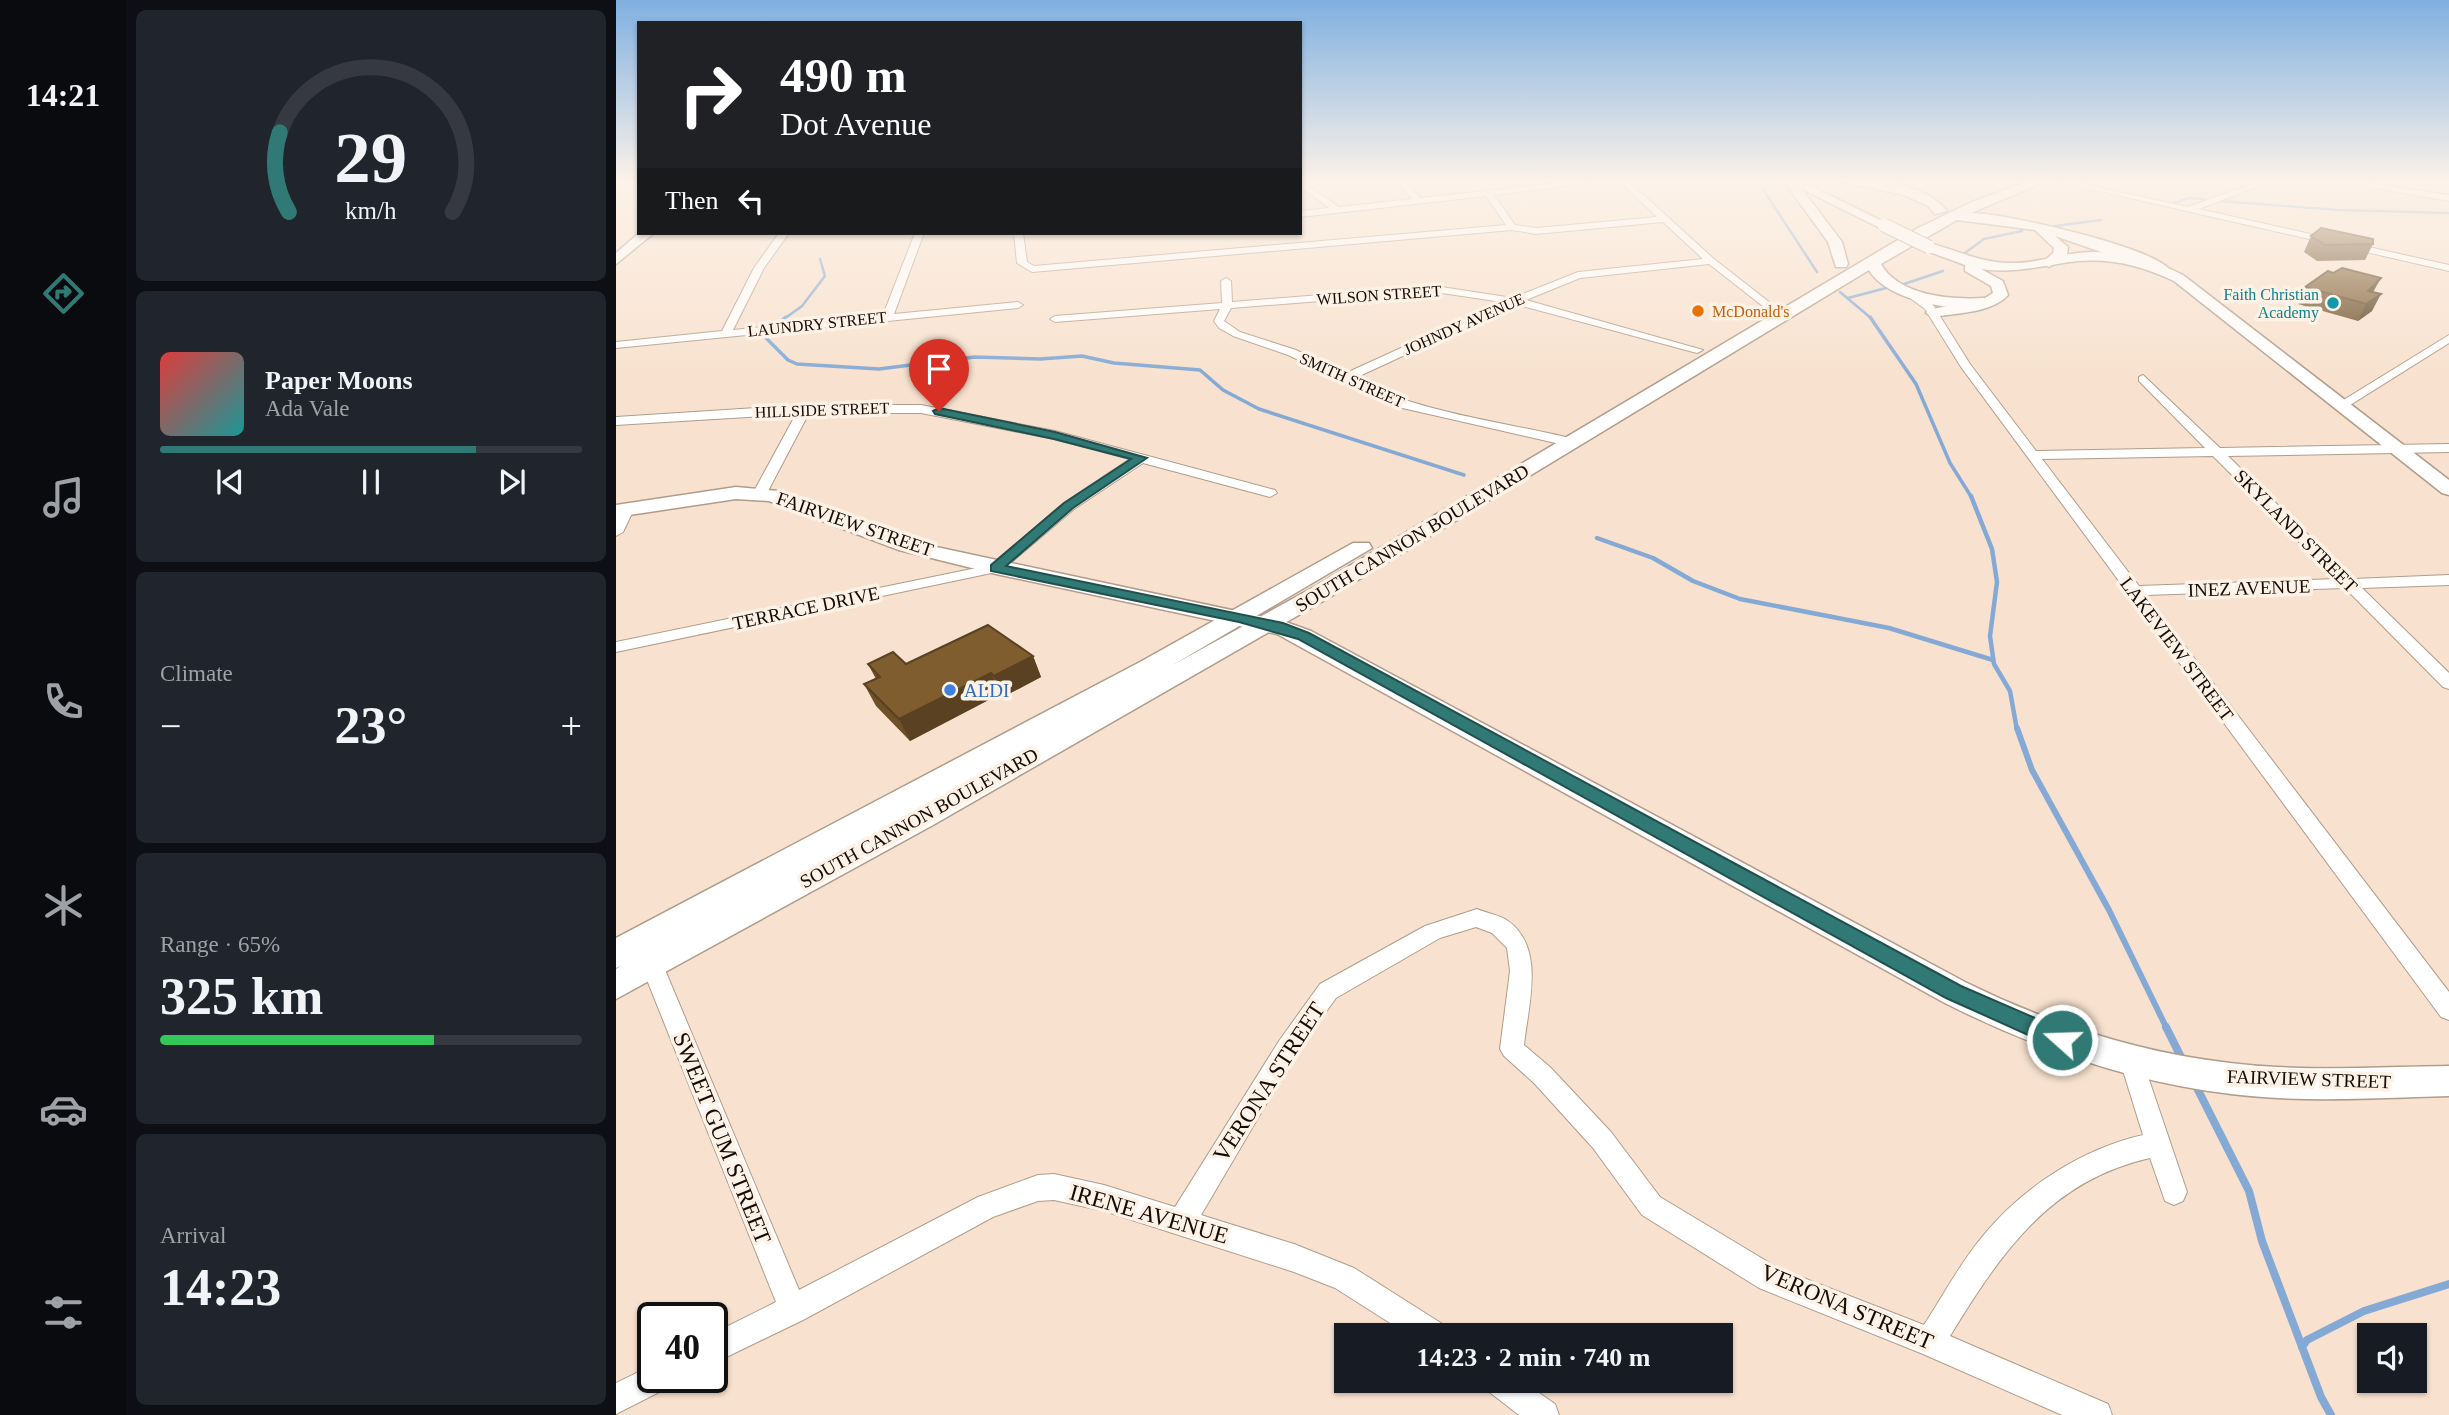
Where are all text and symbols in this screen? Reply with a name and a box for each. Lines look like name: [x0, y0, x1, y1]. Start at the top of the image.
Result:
text: 490 m: [780, 48, 907, 103]
icon: right: [665, 49, 756, 140]
text: 14:21: [26, 77, 100, 113]
text: Dot Avenue: [780, 106, 931, 142]
text: 29: [335, 117, 407, 198]
icon: left: [732, 182, 770, 220]
text: Then: [665, 186, 718, 215]
text: km/h: [345, 196, 397, 223]
icon: directions: [39, 269, 88, 318]
street label: WILSON STREET: [1316, 282, 1442, 308]
place label: Faith Christian Academy: [2223, 286, 2319, 322]
street label: JOHNDY AVENUE: [1401, 290, 1527, 358]
marker: Faith Christian Academy: [2325, 295, 2341, 311]
marker: McDonald's: [1690, 303, 1706, 319]
place label: McDonald's: [1712, 303, 1790, 320]
street label: LAUNDRY STREET: [747, 308, 887, 340]
pin: [909, 339, 969, 411]
street label: SMITH STREET: [1297, 349, 1407, 411]
icon: arrive: [920, 350, 958, 388]
text: Paper Moons: [265, 366, 413, 395]
text: Ada Vale: [265, 396, 350, 421]
street label: HILLSIDE STREET: [754, 399, 890, 421]
street label: SOUTH CANNON BOULEVARD: [1291, 460, 1533, 616]
icon: previous: [211, 463, 249, 501]
icon: pause: [352, 463, 390, 501]
icon: next: [493, 463, 531, 501]
street label: SKYLAND STREET: [2230, 465, 2362, 597]
icon: music: [39, 473, 88, 522]
street label: FAIRVIEW STREET: [774, 487, 936, 561]
street label: LAKEVIEW STREET: [2116, 573, 2238, 725]
street label: INEZ AVENUE: [2187, 575, 2311, 601]
street label: TERRACE DRIVE: [731, 582, 881, 634]
text: Climate: [160, 661, 233, 686]
icon: phone: [39, 677, 88, 726]
place label: ALDI: [964, 680, 1009, 701]
marker: ALDI: [942, 682, 958, 698]
text: 23°: [335, 697, 407, 754]
text: −: [160, 705, 181, 747]
text: +: [561, 705, 582, 747]
street label: SOUTH CANNON BOULEVARD: [796, 744, 1042, 892]
icon: climate: [39, 881, 88, 930]
text: Range · 65%: [160, 932, 280, 957]
text: 325 km: [160, 968, 323, 1025]
street label: VERONA STREET: [1208, 998, 1330, 1166]
position arrow: [2025, 1003, 2099, 1077]
street label: SWEET GUM STREET: [668, 1029, 776, 1247]
street label: FAIRVIEW STREET: [2227, 1066, 2392, 1092]
icon: car: [39, 1085, 88, 1134]
street label: IRENE AVENUE: [1067, 1179, 1231, 1249]
text: Arrival: [160, 1223, 226, 1248]
text: 14:23: [160, 1259, 281, 1316]
street label: VERONA STREET: [1757, 1259, 1937, 1355]
icon: filters: [39, 1288, 88, 1337]
speed limit sign: 40: [637, 1302, 728, 1393]
map controls: [2357, 1323, 2427, 1393]
button: sound: [2357, 1323, 2427, 1393]
text: 14:23 · 2 min · 740 m: [1417, 1343, 1651, 1372]

